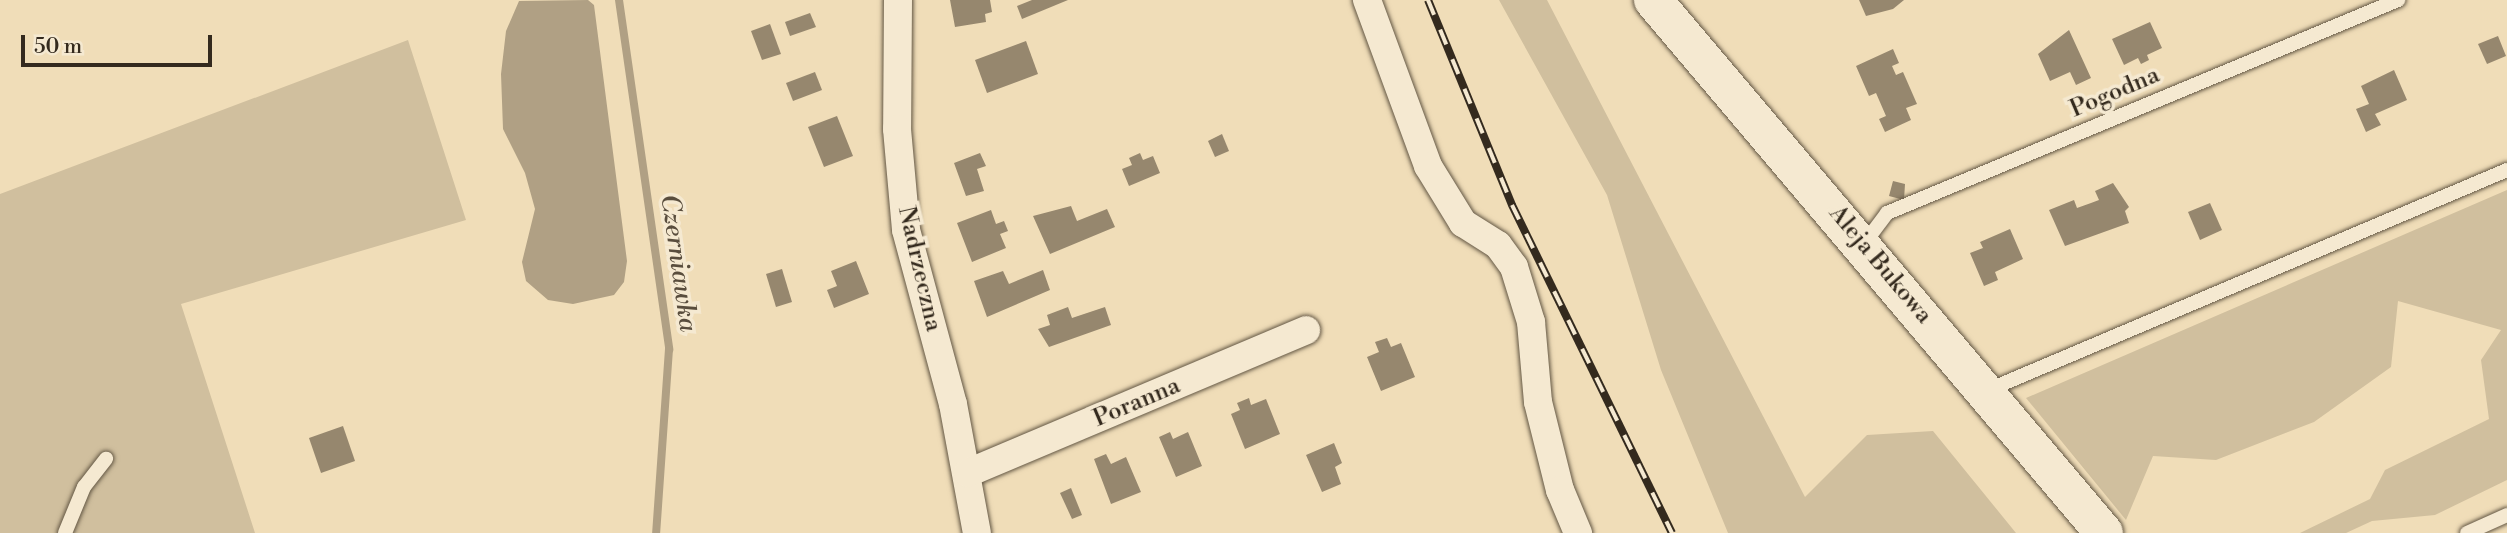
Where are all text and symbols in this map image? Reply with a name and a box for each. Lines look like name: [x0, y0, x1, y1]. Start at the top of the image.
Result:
scale bar: [24, 21, 215, 65]
text: 50 m: [34, 34, 82, 60]
street label: Pogodna: [2066, 61, 2164, 125]
water label: Czerniawka: [653, 192, 703, 334]
street label: Aleja Bukowa: [1822, 200, 1938, 330]
street label: Nadrzeczna: [891, 204, 947, 334]
street label: Poranna: [1089, 372, 1185, 434]

